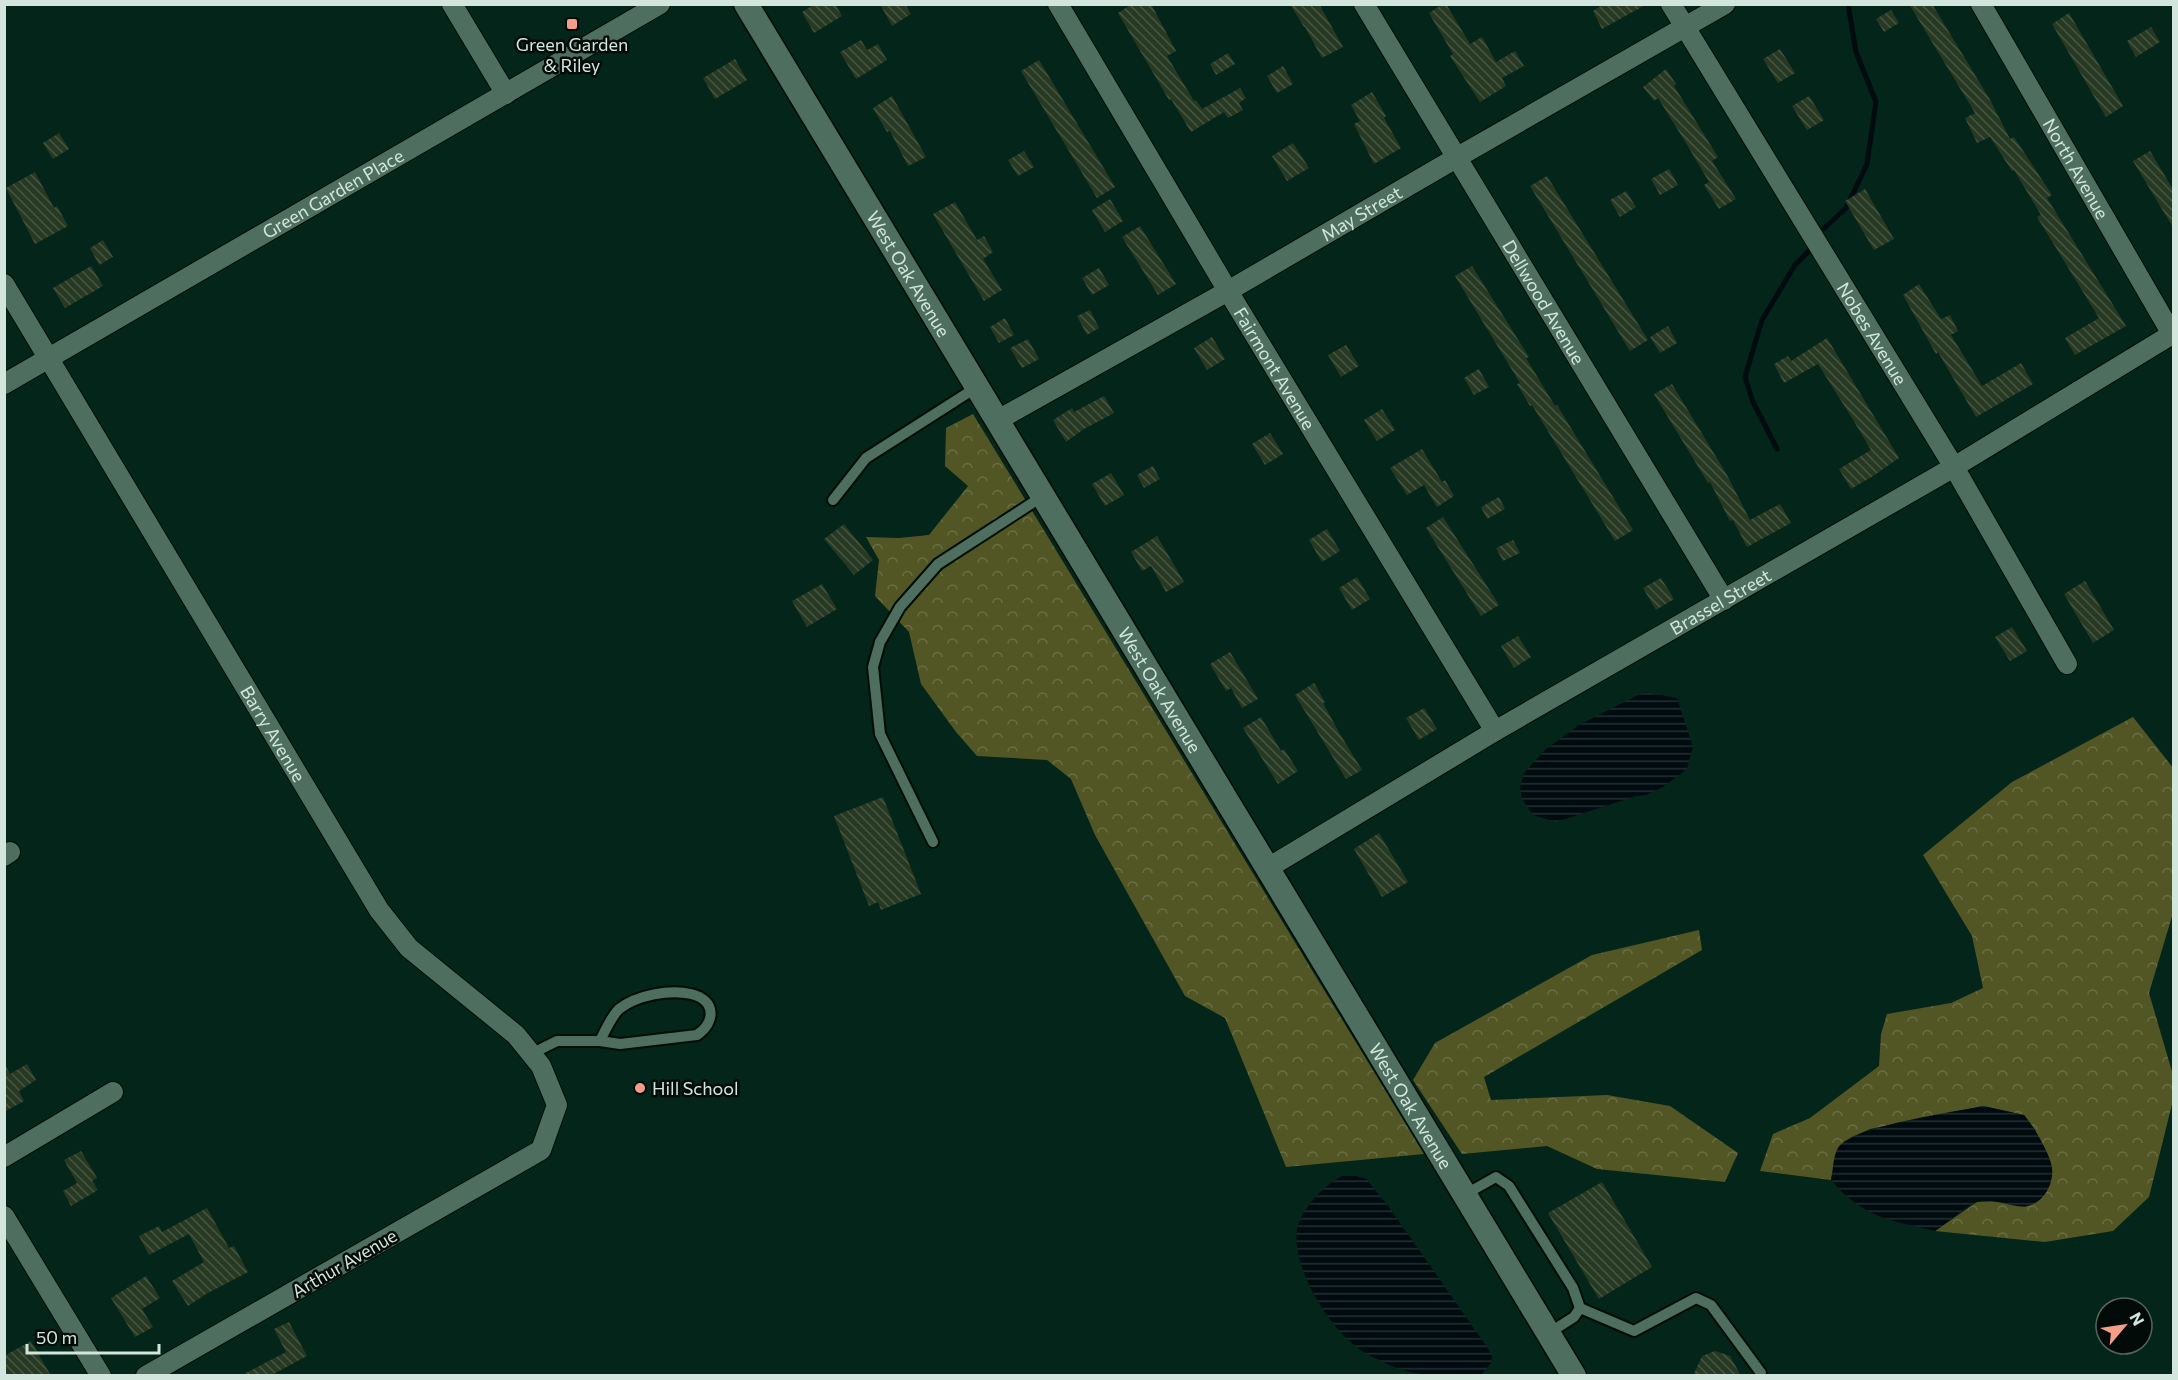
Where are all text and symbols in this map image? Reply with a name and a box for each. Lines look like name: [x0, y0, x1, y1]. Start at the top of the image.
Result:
marker: Green Garden & Riley: [565, 17, 579, 31]
place label: Green Garden & Riley: [516, 33, 628, 76]
street label: North Avenue: [2038, 114, 2114, 223]
street label: Green Garden Place: [258, 144, 407, 243]
street label: May Street: [1317, 181, 1406, 245]
street label: West Oak Avenue: [862, 207, 955, 341]
street label: Dellwood Avenue: [1498, 236, 1590, 368]
street label: Nobes Avenue: [1833, 278, 1912, 389]
street label: Fairmont Avenue: [1229, 303, 1320, 433]
street label: Brassel Street: [1666, 564, 1775, 639]
street label: West Oak Avenue: [1114, 623, 1206, 757]
street label: Barry Avenue: [236, 681, 311, 786]
street label: West Oak Avenue: [1365, 1039, 1457, 1173]
place label: Hill School: [652, 1077, 739, 1099]
marker: Hill School: [633, 1081, 647, 1095]
street label: Arthur Avenue: [287, 1224, 401, 1302]
north arrow: [2094, 1296, 2154, 1356]
text: N: [2126, 1309, 2149, 1328]
scale bar: [27, 1317, 159, 1355]
text: 50 m: [36, 1326, 77, 1348]

